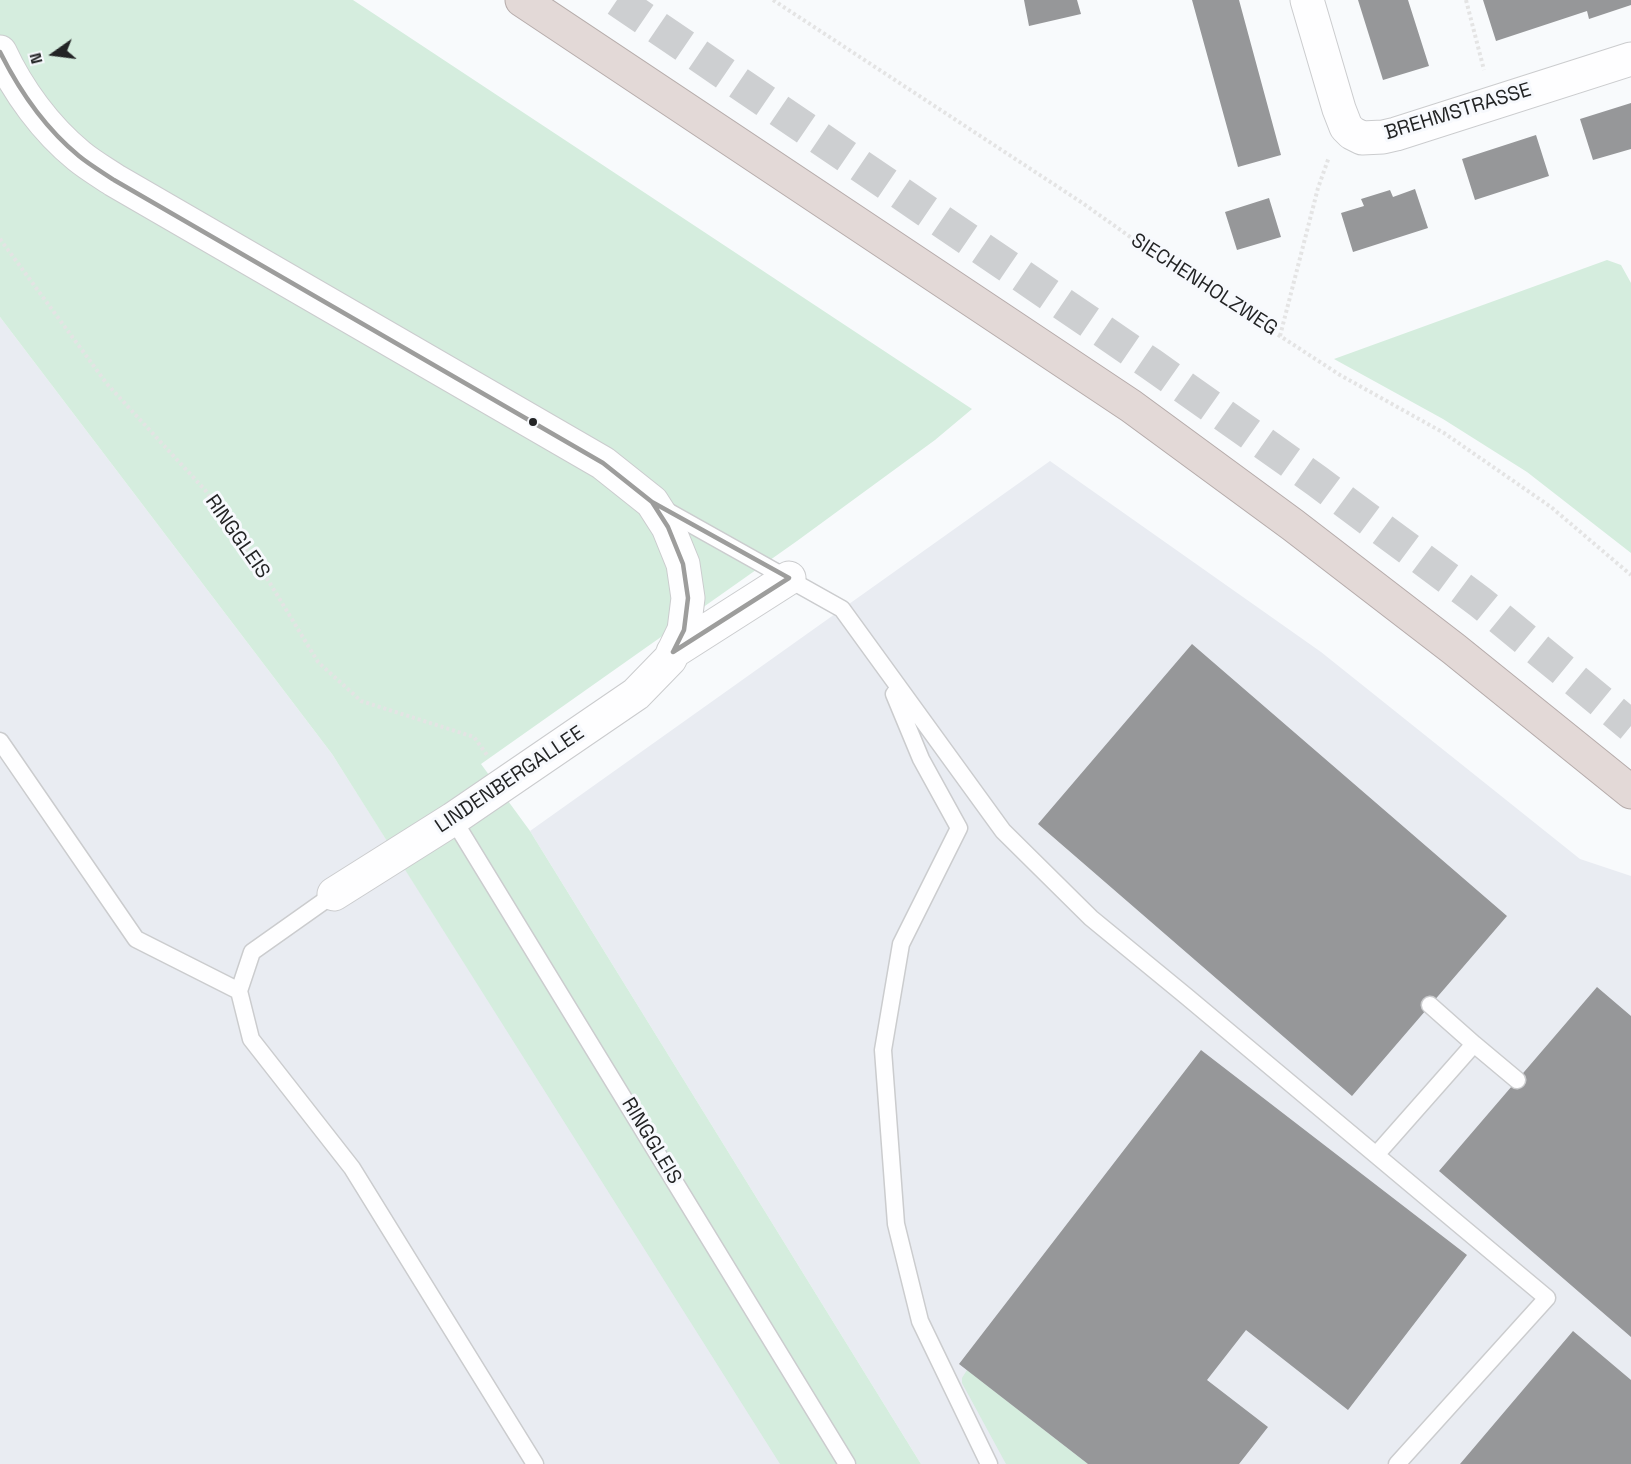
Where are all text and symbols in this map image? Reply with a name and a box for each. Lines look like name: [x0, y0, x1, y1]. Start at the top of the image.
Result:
north arrow: [24, 24, 84, 84]
text: N: [25, 51, 48, 66]
street label: BREHMSTRASSE: [1382, 78, 1534, 146]
street label: SIECHENHOLZWEG: [1126, 229, 1282, 341]
unlabelled marker: [527, 416, 539, 428]
street label: RINGGLEIS: [199, 491, 275, 583]
street label: LINDENBERGALLEE: [431, 721, 589, 839]
street label: RINGGLEIS: [616, 1093, 686, 1189]

